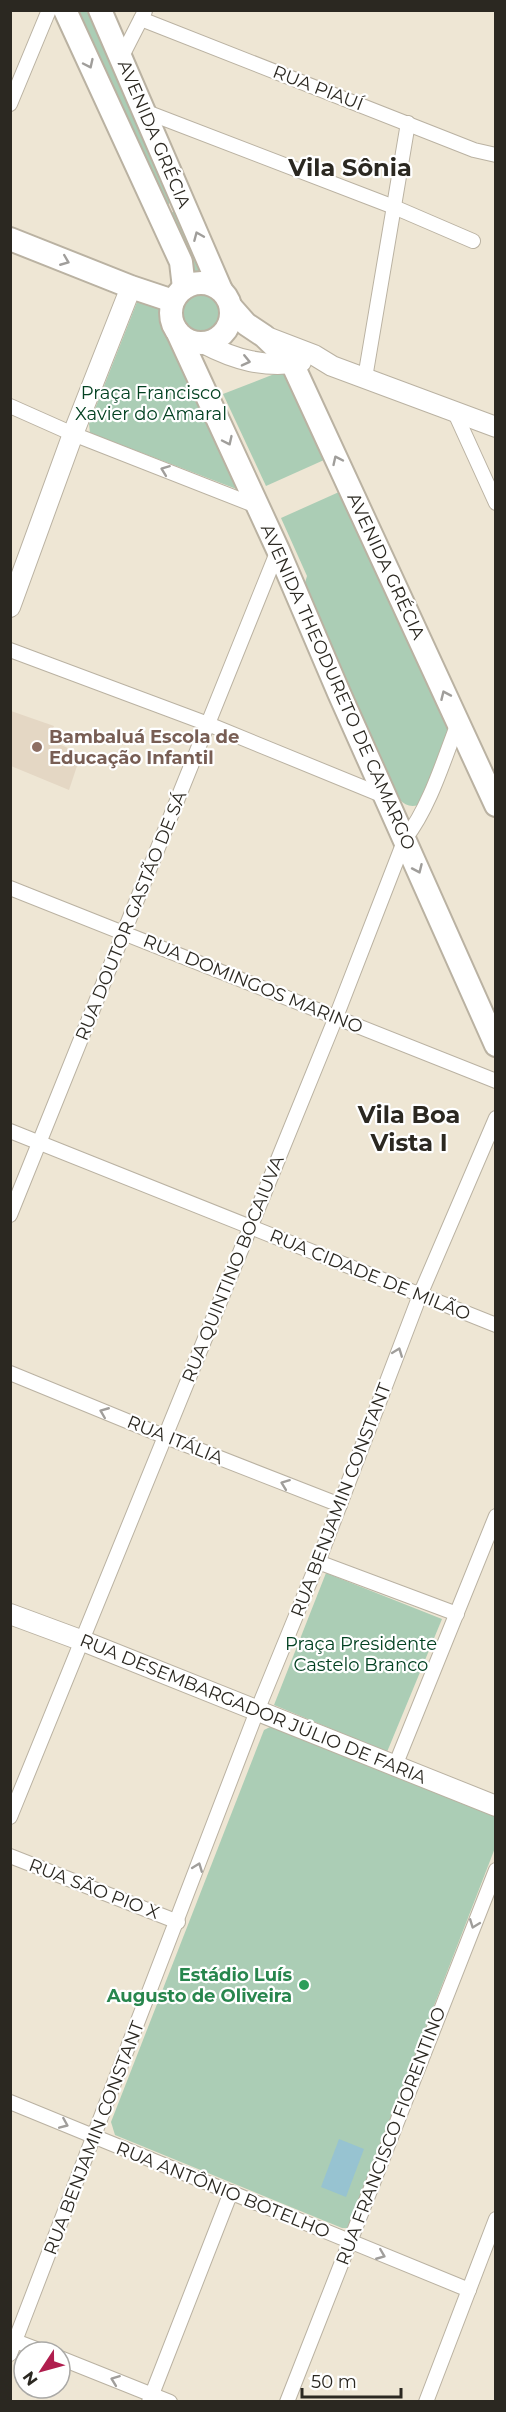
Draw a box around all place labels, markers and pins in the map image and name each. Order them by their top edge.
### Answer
place label: Bambaluá Escola de Educação Infantil [49,726,239,769]
marker: Bambaluá Escola de Educação Infantil [30,740,44,754]
place label: Estádio Luís Augusto de Oliveira [106,1964,292,2007]
marker: Estádio Luís Augusto de Oliveira [297,1978,311,1992]

